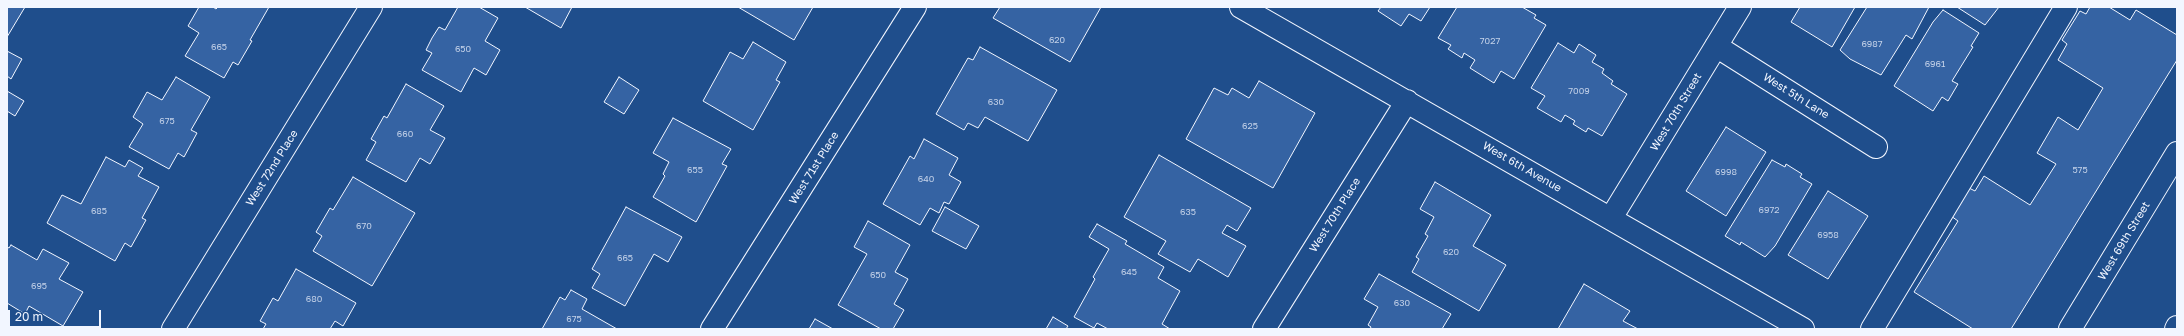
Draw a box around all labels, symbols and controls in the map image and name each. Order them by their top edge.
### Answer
house number: 620 [1049,35,1065,45]
house number: 7027 [1480,36,1500,46]
house number: 6987 [1861,39,1883,49]
house number: 665 [211,42,227,52]
house number: 650 [455,44,471,54]
house number: 6961 [1925,59,1945,69]
street label: West 5th Lane [1760,70,1832,122]
street label: West 70th Street [1648,71,1704,153]
house number: 7009 [1568,86,1590,96]
house number: 630 [988,97,1004,107]
house number: 675 [159,116,175,126]
house number: 625 [1242,121,1258,131]
street label: West 72nd Place [243,127,301,209]
house number: 660 [397,129,413,139]
street label: West 71st Place [786,129,842,207]
street label: West 6th Avenue [1480,139,1564,195]
house number: 655 [687,165,703,175]
house number: 575 [2072,165,2088,175]
house number: 6998 [1715,167,1737,177]
house number: 640 [918,174,934,184]
street label: West 70th Place [1307,175,1363,255]
street label: West 69th Street [2095,199,2153,283]
house number: 6972 [1759,205,1779,215]
house number: 685 [91,206,107,216]
house number: 635 [1180,207,1196,217]
house number: 670 [356,221,372,231]
house number: 6958 [1817,230,1839,240]
house number: 620 [1443,247,1459,257]
house number: 665 [617,253,633,263]
house number: 645 [1121,267,1137,277]
house number: 650 [870,270,886,280]
house number: 695 [31,281,47,291]
house number: 680 [306,294,322,304]
house number: 630 [1394,298,1410,308]
scale bar [10,302,103,328]
text: 20 m [15,309,43,324]
house number: 675 [566,314,582,324]

